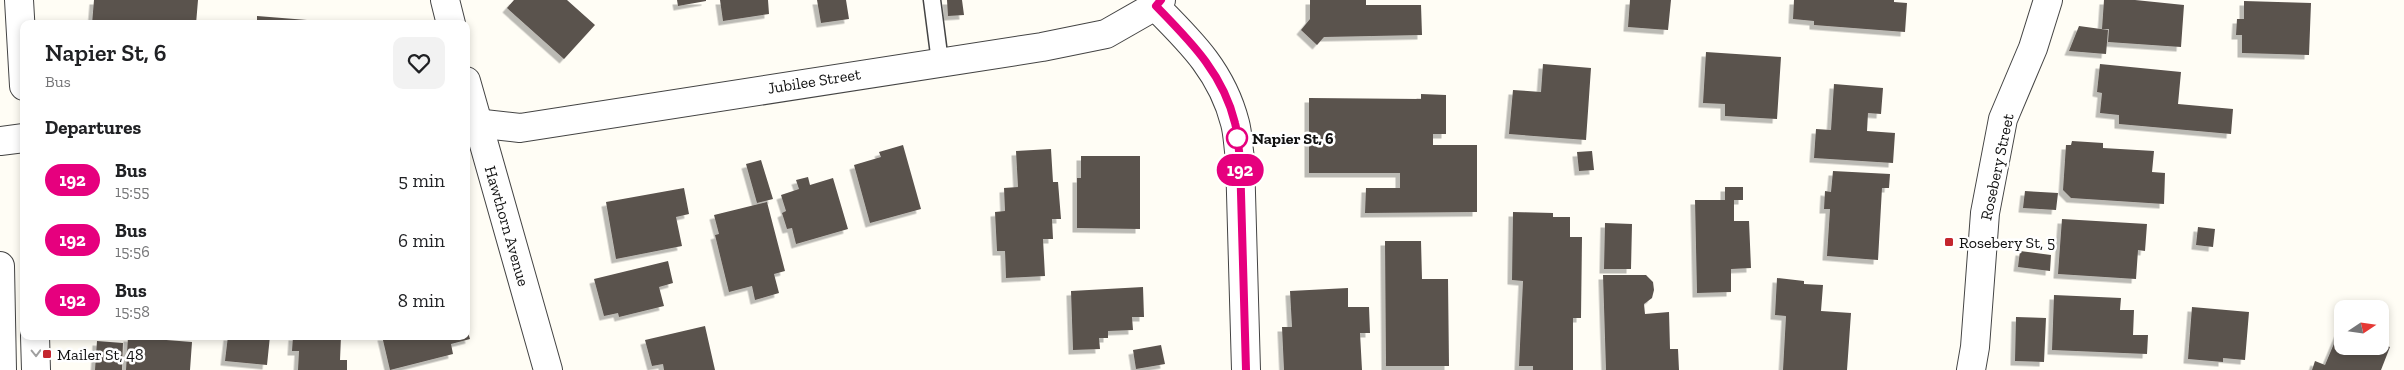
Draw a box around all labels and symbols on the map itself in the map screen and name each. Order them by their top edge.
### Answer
street label: Jubilee Street [766,64,862,98]
street label: Rosebery Street [1976,112,2018,222]
marker: Napier St, 6 [1226,127,1248,149]
place label: Napier St, 6 [1252,129,1334,148]
line badge: 192 [1211,154,1269,186]
street label: Hawthorn Avenue [481,164,533,288]
place label: Rosebery St, 5 [1959,233,2055,252]
marker: Rosebery St, 5 [1943,236,1955,248]
north arrow [2334,300,2389,355]
place label: Mailer St, 48 [57,345,144,364]
marker: Mailer St, 48 [41,348,53,360]
one-way arrow [30,349,41,357]

